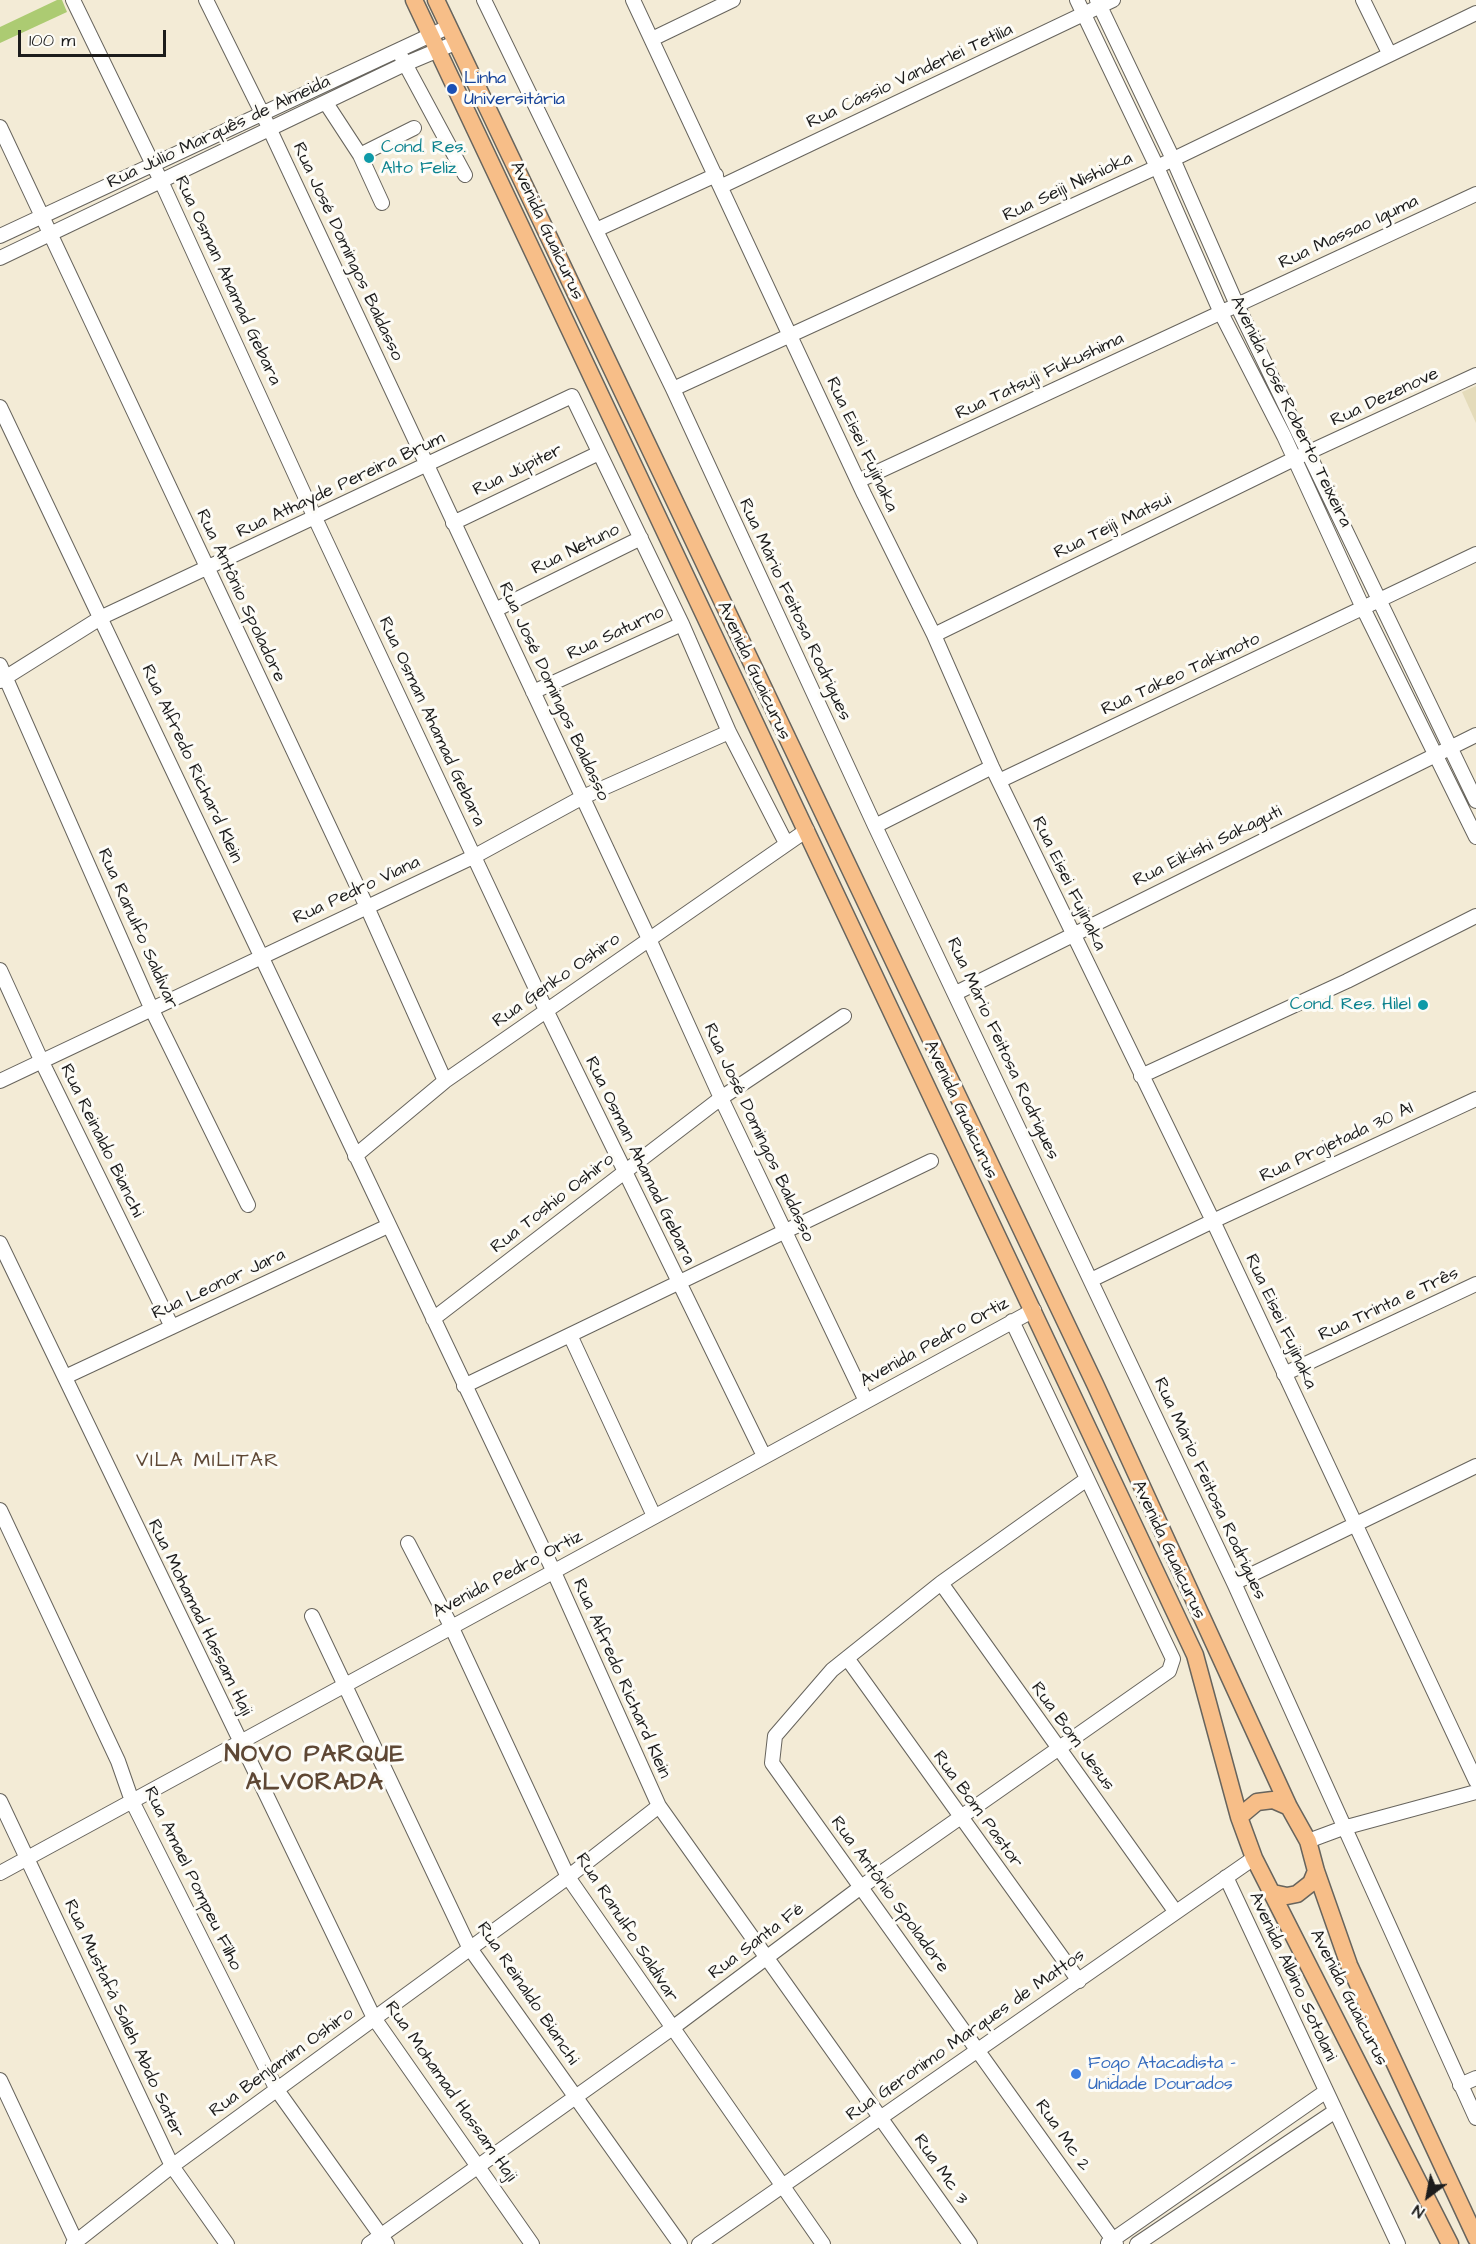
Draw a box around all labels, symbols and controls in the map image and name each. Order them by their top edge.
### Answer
scale bar [21,18,170,56]
street label: Rua Cássio Vanderlei Tetilia [804,20,1016,134]
text: 100 m [29,28,75,53]
place label: Linha Universitária [464,68,565,110]
street label: Rua Júlio Marquês de Almeida [104,72,334,194]
marker: Linha Universitária [445,82,459,96]
place label: Cond. Res. Alto Feliz [381,137,466,180]
street label: Rua José Domingos Baldasso [287,139,407,365]
street label: Rua Seiji Nishioka [1000,149,1136,227]
marker: Cond. Res. Alto Feliz [362,151,376,165]
street label: Avenida Guaicurus [505,158,587,304]
street label: Rua Osman Ahamad Gebara [169,173,285,389]
street label: Rua Massao Iguma [1276,191,1422,275]
street label: Avenida José Roberto Teixeira [1224,293,1356,531]
street label: Rua Tatsuji Fukushima [953,329,1127,425]
street label: Rua Dezenove [1328,364,1442,432]
street label: Rua Eisei Fujinaka [820,374,902,516]
street label: Rua Athayde Pereira Brum [234,428,448,544]
street label: Rua Júpiter [470,440,566,502]
street label: Rua Teiji Matsui [1051,489,1175,565]
street label: Rua Mário Feitosa Rodrigues [733,496,855,724]
street label: Rua Antônio Spoladore [190,506,290,686]
street label: Rua Netuno [529,519,623,581]
street label: Rua José Domingos Baldasso [493,579,613,805]
street label: Avenida Guaicurus [712,598,794,744]
street label: Rua Saturno [564,602,668,666]
street label: Rua Osman Ahamad Gebara [373,614,489,830]
street label: Rua Takeo Takimoto [1098,629,1264,721]
street label: Rua Alfredo Richard Klein [136,661,246,867]
street label: Rua Eikishi Sakaguti [1130,802,1286,892]
street label: Rua Eisei Fujinaka [1026,814,1110,954]
street label: Rua Ranulfo Saldivar [92,845,182,1013]
street label: Rua Pedro Viana [290,852,424,930]
street label: Rua Genko Oshiro [489,929,625,1033]
street label: Rua Mário Feitosa Rodrigues [941,935,1063,1163]
place label: Cond. Res. Hilel [1290,994,1411,1016]
marker: Cond. Res. Hilel [1416,998,1430,1012]
street label: Rua José Domingos Baldasso [698,1020,818,1246]
street label: Avenida Guaicurus [919,1037,1001,1183]
street label: Rua Osman Ahamad Gebara [579,1054,699,1268]
street label: Rua Reinaldo Bianchi [54,1061,148,1221]
street label: Rua Projetada 30 AI [1257,1098,1417,1188]
street label: Rua Toshio Oshiro [487,1149,619,1259]
street label: Rua Leonor Jara [149,1245,289,1325]
street label: Rua Eisei Fujinaka [1239,1251,1321,1393]
street label: Rua Trinta e Três [1316,1263,1462,1347]
street label: Avenida Pedro Ortiz [857,1293,1013,1393]
street label: Rua Mário Feitosa Rodrigues [1148,1375,1270,1603]
district label: VILA MILITAR [136,1450,280,1474]
street label: Avenida Guaicurus [1127,1477,1209,1623]
street label: Rua Mohamad Hassam Haji [142,1516,256,1720]
street label: Avenida Pedro Ortiz [429,1526,587,1624]
street label: Rua Alfredo Richard Klein [567,1576,675,1782]
street label: Rua Bom Jesus [1025,1678,1119,1796]
district label: NOVO PARQUE ALVORADA [225,1742,405,1798]
street label: Rua Bom Pastor [927,1747,1027,1873]
street label: Rua Amael Pompeu Filho [138,1784,246,1974]
street label: Rua Antônio Spoladore [825,1813,953,1977]
street label: Rua Ranulfo Saldivar [570,1849,682,2007]
street label: Avenida Albino Sotolani [1243,1889,1341,2065]
street label: Rua Mustafá Saleh Abdo Sater [58,1897,188,2141]
street label: Rua Santa Fé [705,1899,809,1985]
street label: Rua Reinaldo Bianchi [471,1918,583,2070]
street label: Avenida Guaicurus [1304,1926,1392,2070]
street label: Rua Geronimo Marques de Mattos [843,1945,1089,2127]
street label: Rua Mohamad Hassam Haji [379,1998,521,2186]
street label: Rua Benjamim Oshiro [206,2003,358,2123]
place label: Fogo Atacadista - Unidade Dourados [1088,2053,1236,2096]
marker: Fogo Atacadista - Unidade Dourados [1069,2067,1083,2081]
street label: Rua Mc 2 [1030,2096,1094,2176]
street label: Rua Mc 3 [908,2131,972,2209]
north arrow [1398,2166,1458,2226]
text: N [1408,2199,1429,2223]

